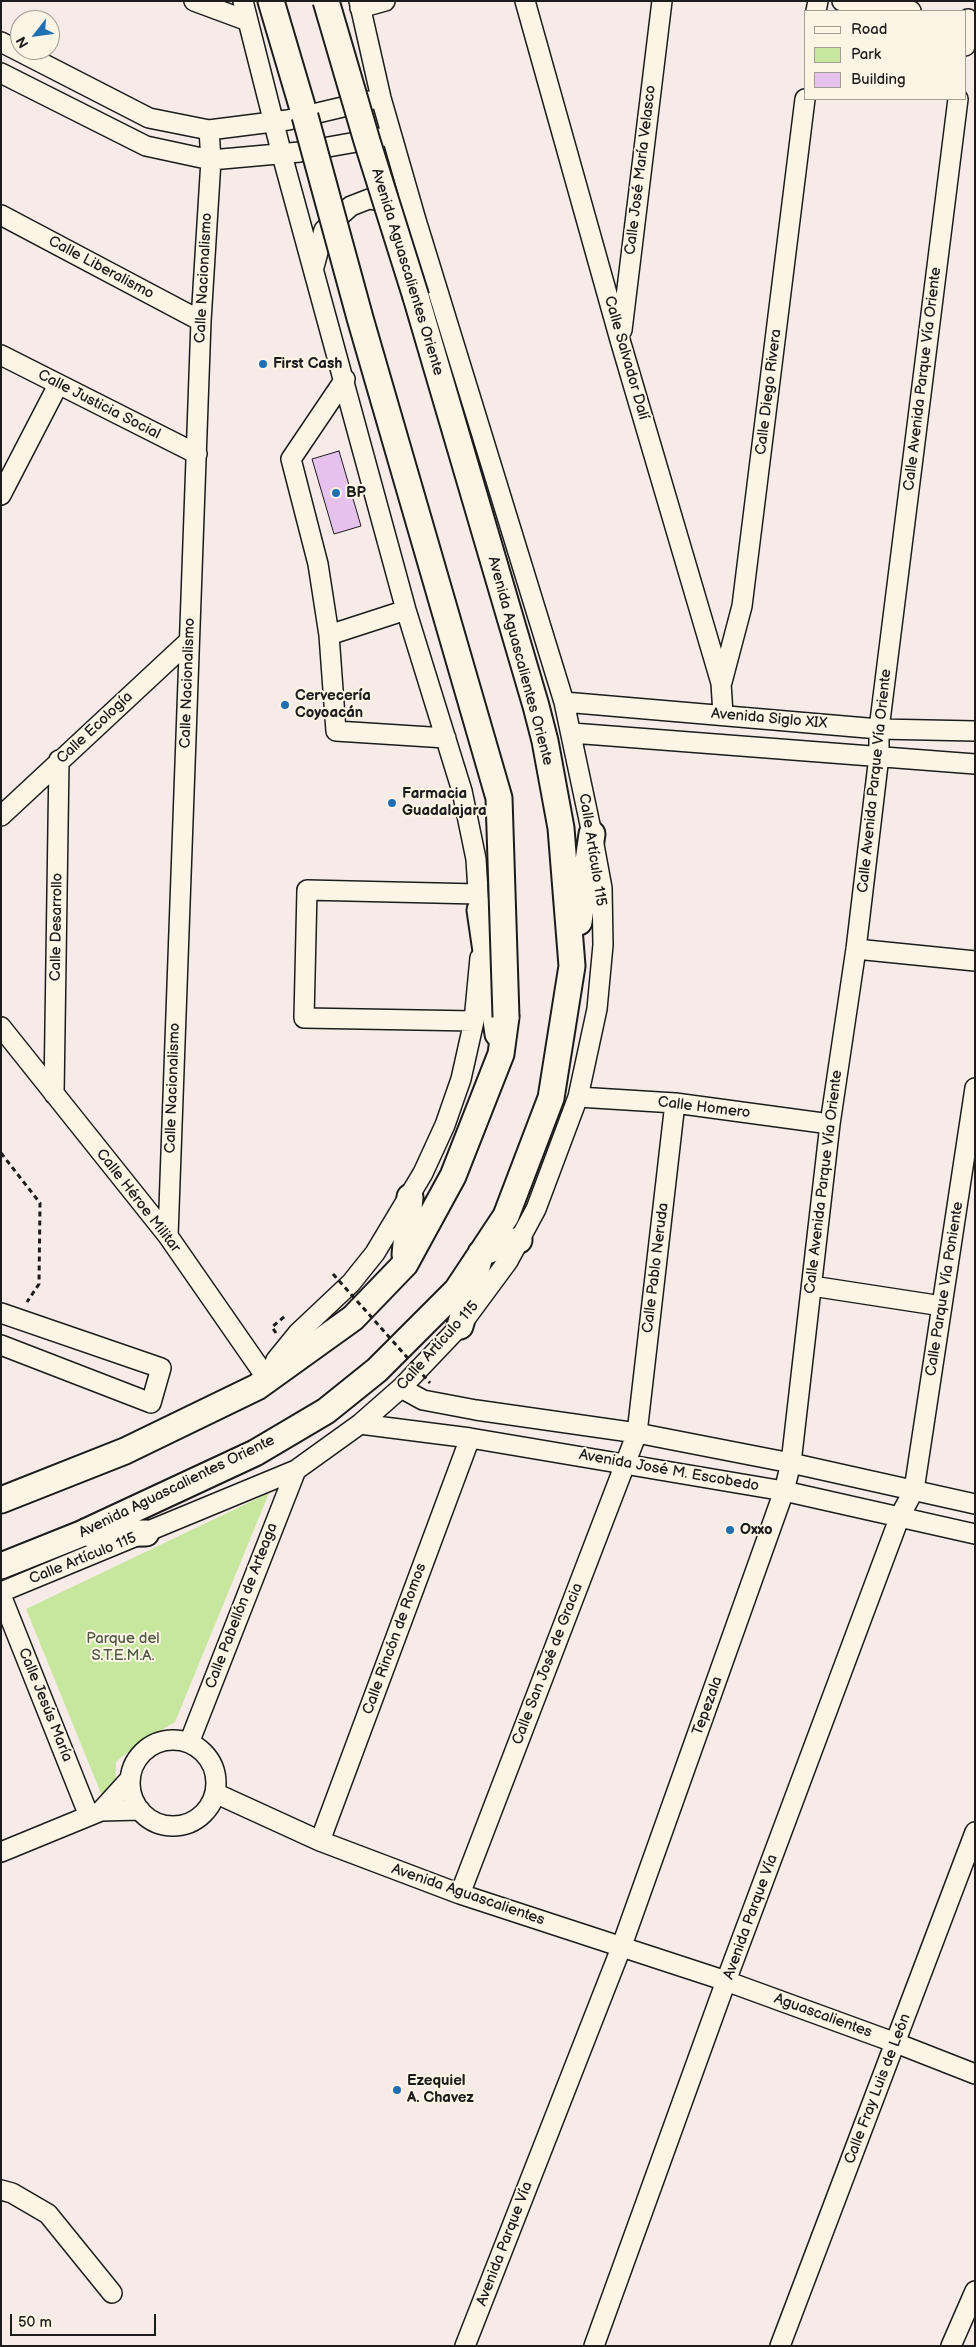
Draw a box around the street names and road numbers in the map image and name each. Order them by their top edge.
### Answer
street label: Calle José María Velasco [622,84,660,256]
street label: Avenida Aguascalientes Oriente [367,166,447,378]
street label: Calle Nacionalismo [192,212,216,344]
street label: Calle Liberalismo [45,233,157,303]
street label: Calle Avenida Parque Vía Oriente [900,266,946,492]
street label: Calle Salvador Dalí [600,294,652,422]
street label: Calle Diego Rivera [752,328,786,456]
street label: Calle Justicia Social [35,366,163,444]
street label: Avenida Aguascalientes Oriente [483,555,557,767]
street label: Calle Nacionalismo [177,617,199,749]
street label: Calle Avenida Parque Vía Oriente [854,668,896,894]
street label: Calle Ecología [53,688,137,768]
street label: Avenida Siglo XIX [710,705,828,733]
street label: Calle Artículo 115 [574,792,610,908]
street label: Calle Desarrollo [47,873,67,981]
street label: Calle Nacionalismo [162,1022,184,1154]
street label: Calle Avenida Parque Vía Oriente [801,1069,847,1295]
street label: Calle Homero [657,1093,751,1123]
street label: Calle Héroe Militar [92,1146,184,1256]
street label: Calle Parque Vía Poniente [922,1201,968,1377]
street label: Calle Pablo Neruda [639,1202,673,1334]
street label: Calle Artículo 115 [393,1298,483,1394]
street label: Avenida Aguascalientes Oriente [76,1432,278,1542]
street label: Avenida José M. Escobedo [578,1446,760,1496]
street label: Calle Pabellón de Arteaga [202,1521,282,1691]
street label: Calle Artículo 115 [27,1529,139,1589]
street label: Calle Rincón de Romos [359,1561,431,1717]
street label: Calle San José de Gracia [509,1581,587,1747]
street label: Calle Jesús María [14,1645,76,1765]
street label: Tepezala [689,1674,727,1738]
street label: Avenida Parque Vía [720,1852,782,1982]
street label: Avenida Aguascalientes [389,1860,547,1930]
street label: Aguascalientes [772,1990,874,2042]
street label: Calle Fray Luis de León [841,2011,915,2167]
street label: Avenida Parque Vía [473,2179,537,2309]

